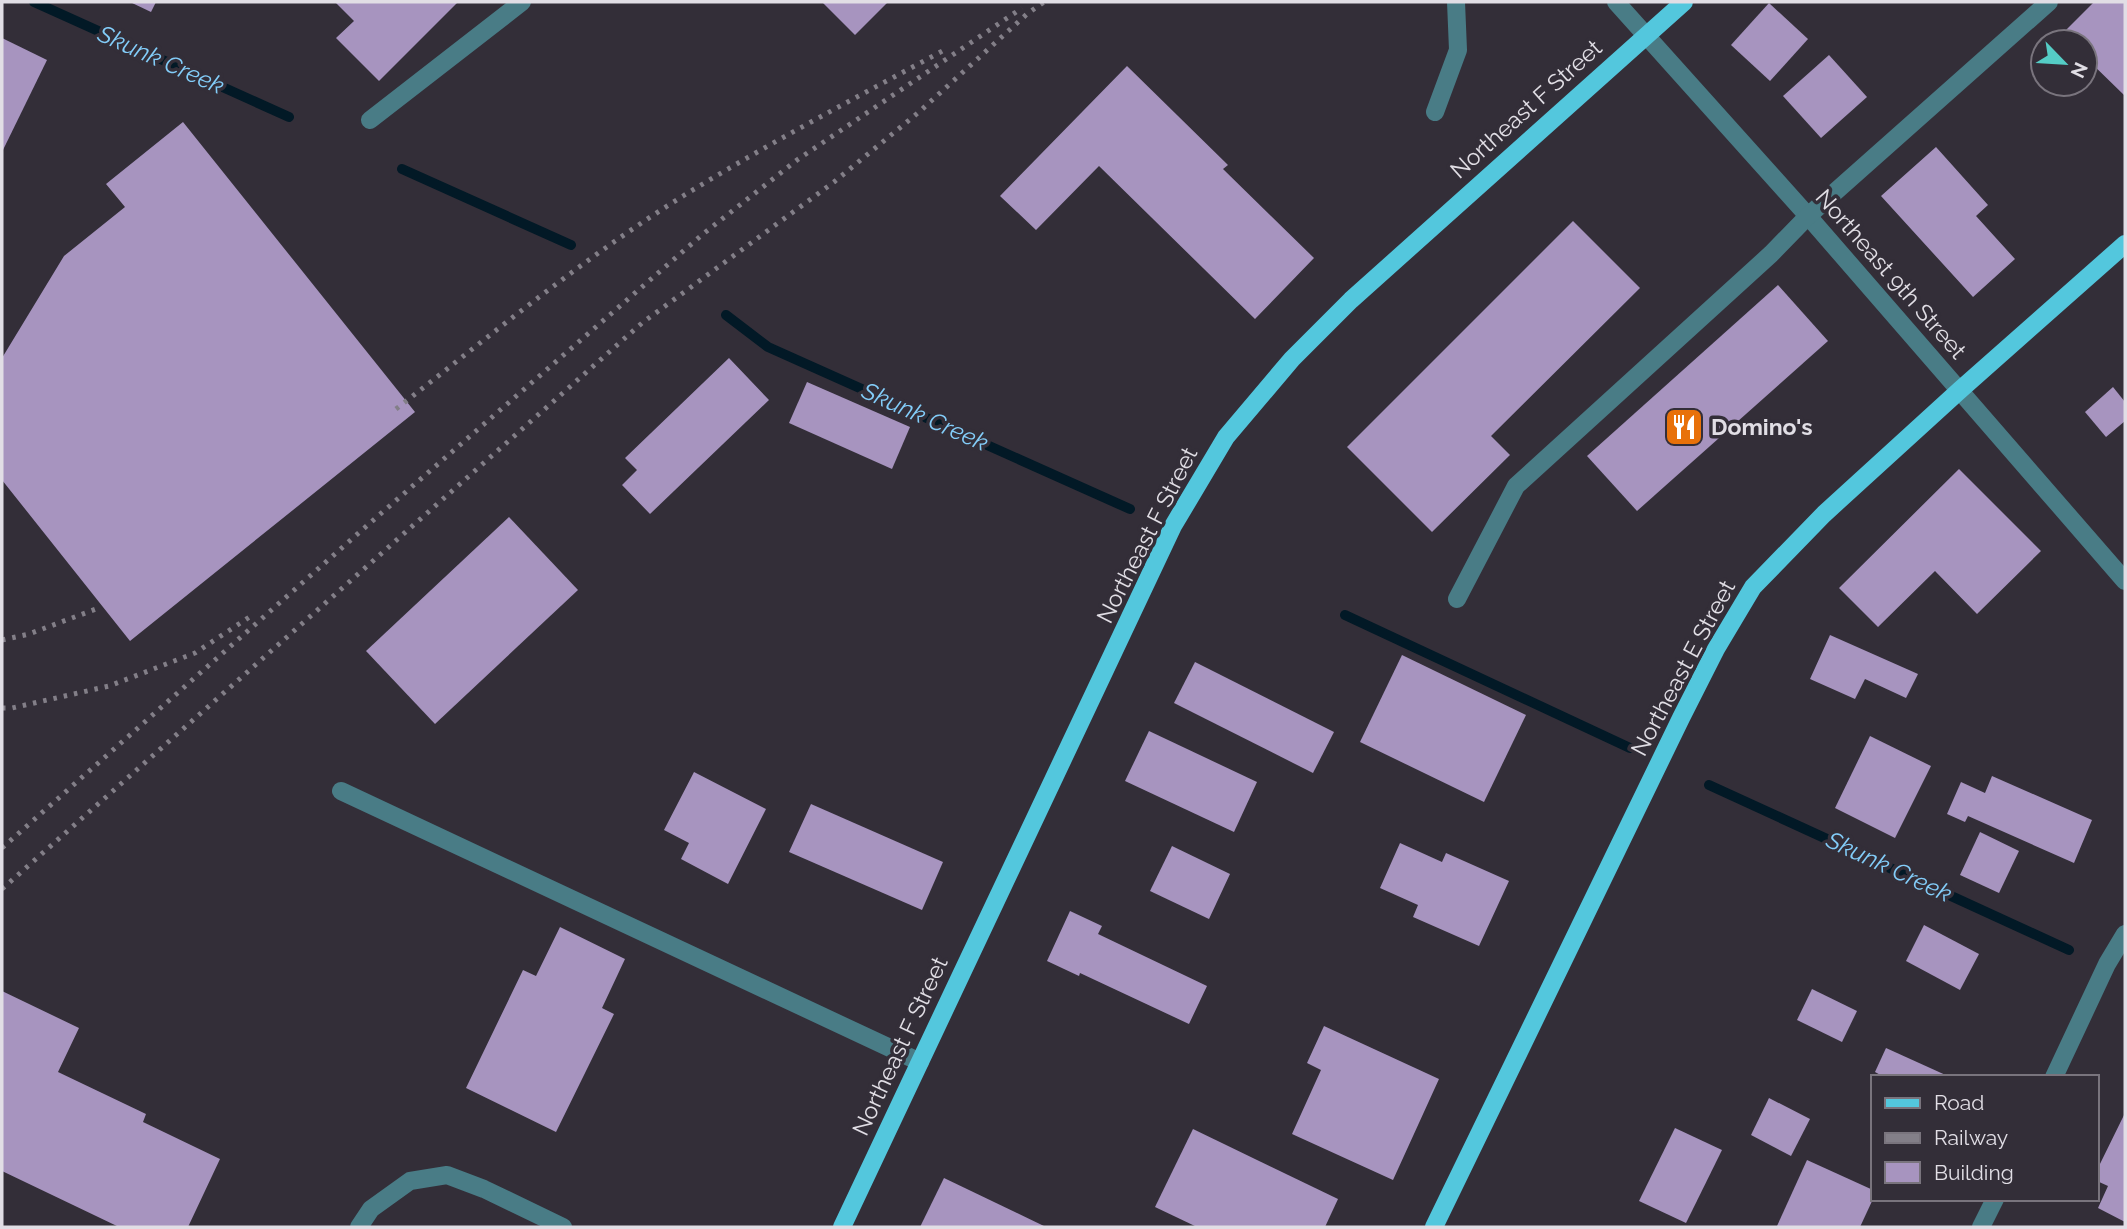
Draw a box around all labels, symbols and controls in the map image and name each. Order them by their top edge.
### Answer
water label: Skunk Creek [93,18,229,100]
north arrow [2029,28,2099,98]
street label: Northeast F Street [1445,34,1607,183]
text: N [2066,59,2092,81]
street label: Northeast 9th Street [1811,184,1972,364]
water label: Skunk Creek [857,375,993,457]
restaurant icon: Domino's [1663,406,1705,448]
place label: Domino's [1711,413,1813,440]
street label: Northeast F Street [1091,442,1203,627]
street label: Northeast E Street [1625,575,1740,760]
water label: Skunk Creek [1821,824,1957,908]
street label: Northeast F Street [846,952,953,1139]
legend [1871,1075,2099,1201]
text: Road [1934,1090,1984,1115]
text: Railway [1934,1125,2008,1150]
text: Building [1934,1160,2014,1185]

